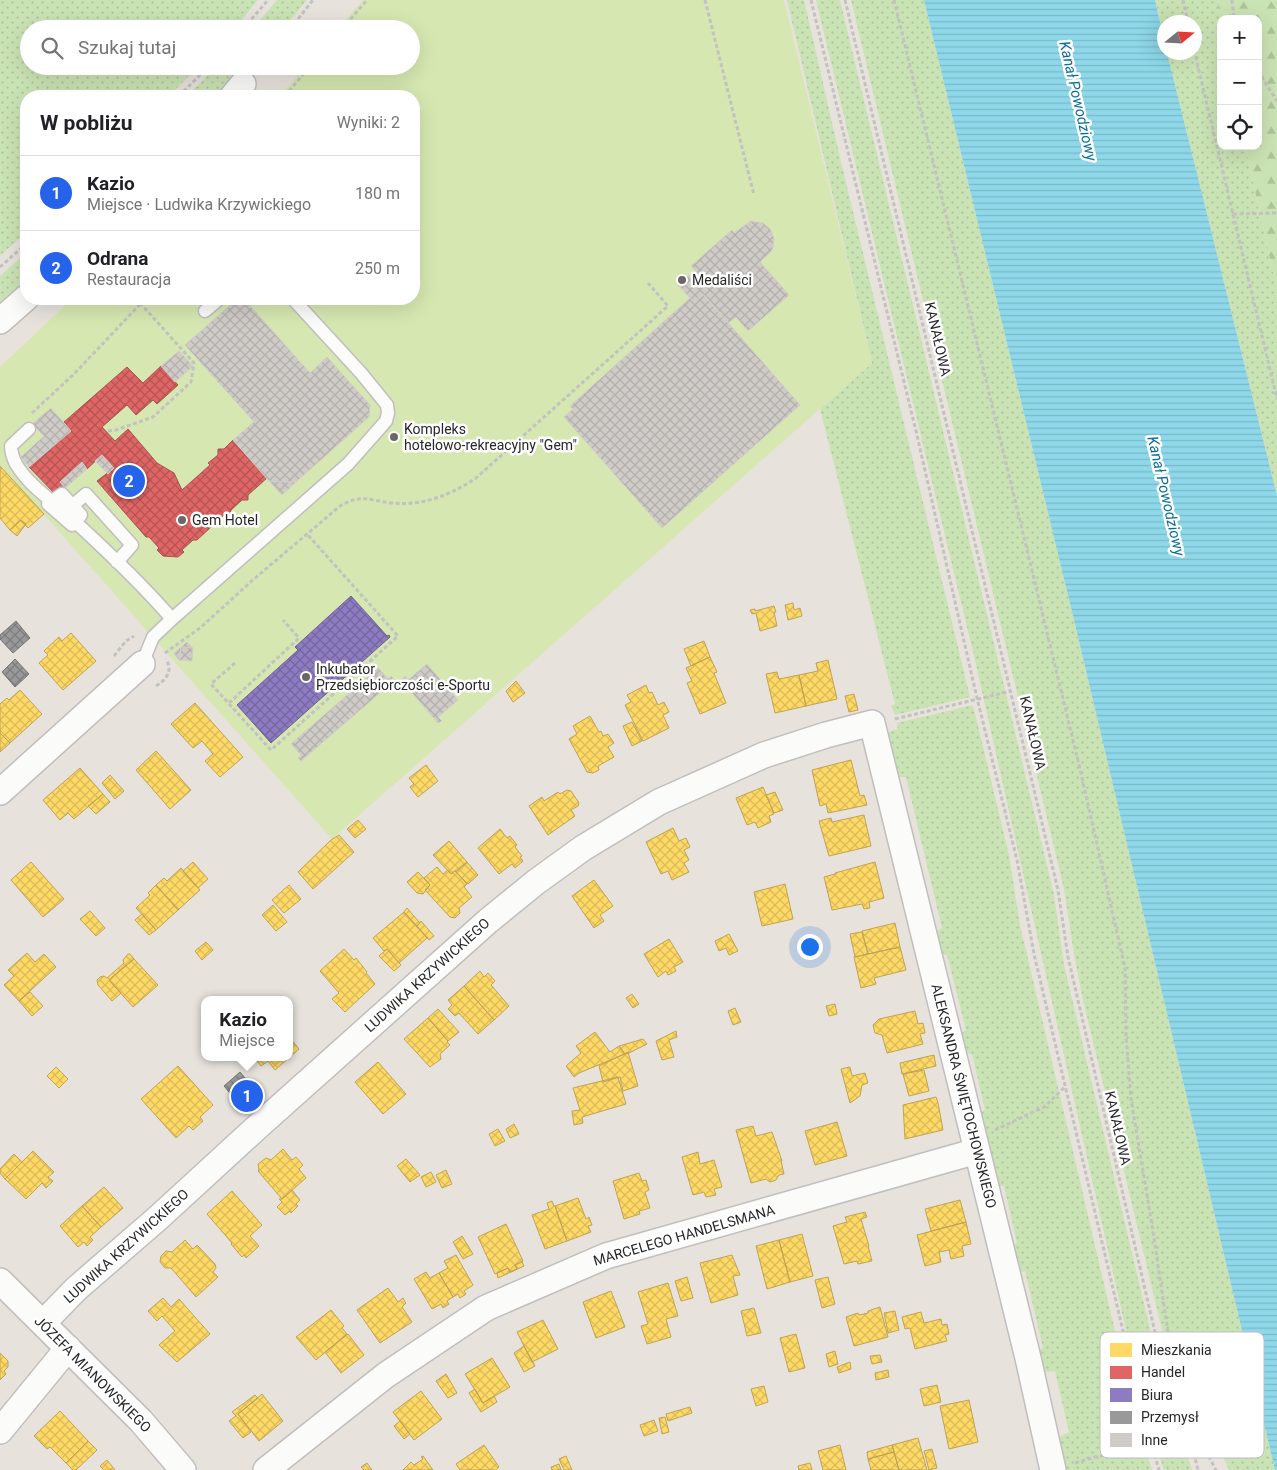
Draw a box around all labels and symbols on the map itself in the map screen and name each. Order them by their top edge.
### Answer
north arrow [1157,15,1202,60]
water label: Kanał Powodziowy [1055,39,1101,164]
place label: Medaliści [692,272,752,288]
marker: Medaliści [676,274,688,286]
street label: KANAŁOWA [922,300,954,378]
place label: Kompleks hotelowo-rekreacyjny "Gem" [404,421,577,453]
marker: Kompleks hotelowo-rekreacyjny "Gem" [388,431,400,443]
water label: Kanał Powodziowy [1143,434,1189,559]
pin: 2 [113,462,145,500]
place label: Gem Hotel [192,512,258,528]
marker: Gem Hotel [176,514,188,526]
place label: Inkubator Przedsiębiorczości e-Sportu [316,661,490,693]
marker: Inkubator Przedsiębiorczości e-Sportu [300,671,312,683]
street label: KANAŁOWA [1017,694,1049,772]
street label: LUDWIKA KRZYWICKIEGO [361,915,493,1035]
your location [797,934,823,960]
street label: ALEKSANDRA ŚWIĘTOCHOWSKIEGO [928,982,1001,1210]
pin: 1 [231,1077,263,1115]
street label: KANAŁOWA [1102,1089,1134,1167]
street label: LUDWIKA KRZYWICKIEGO [60,1186,192,1306]
street label: MARCELEGO HANDELSMANA [591,1201,777,1269]
street label: JÓZEFA MIANOWSKIEGO [31,1312,155,1436]
legend [1100,1332,1264,1458]
text: Mieszkania [1141,1342,1212,1358]
text: Handel [1141,1364,1185,1380]
text: Biura [1141,1387,1173,1403]
text: Przemysł [1141,1409,1199,1425]
text: Inne [1141,1432,1168,1448]

